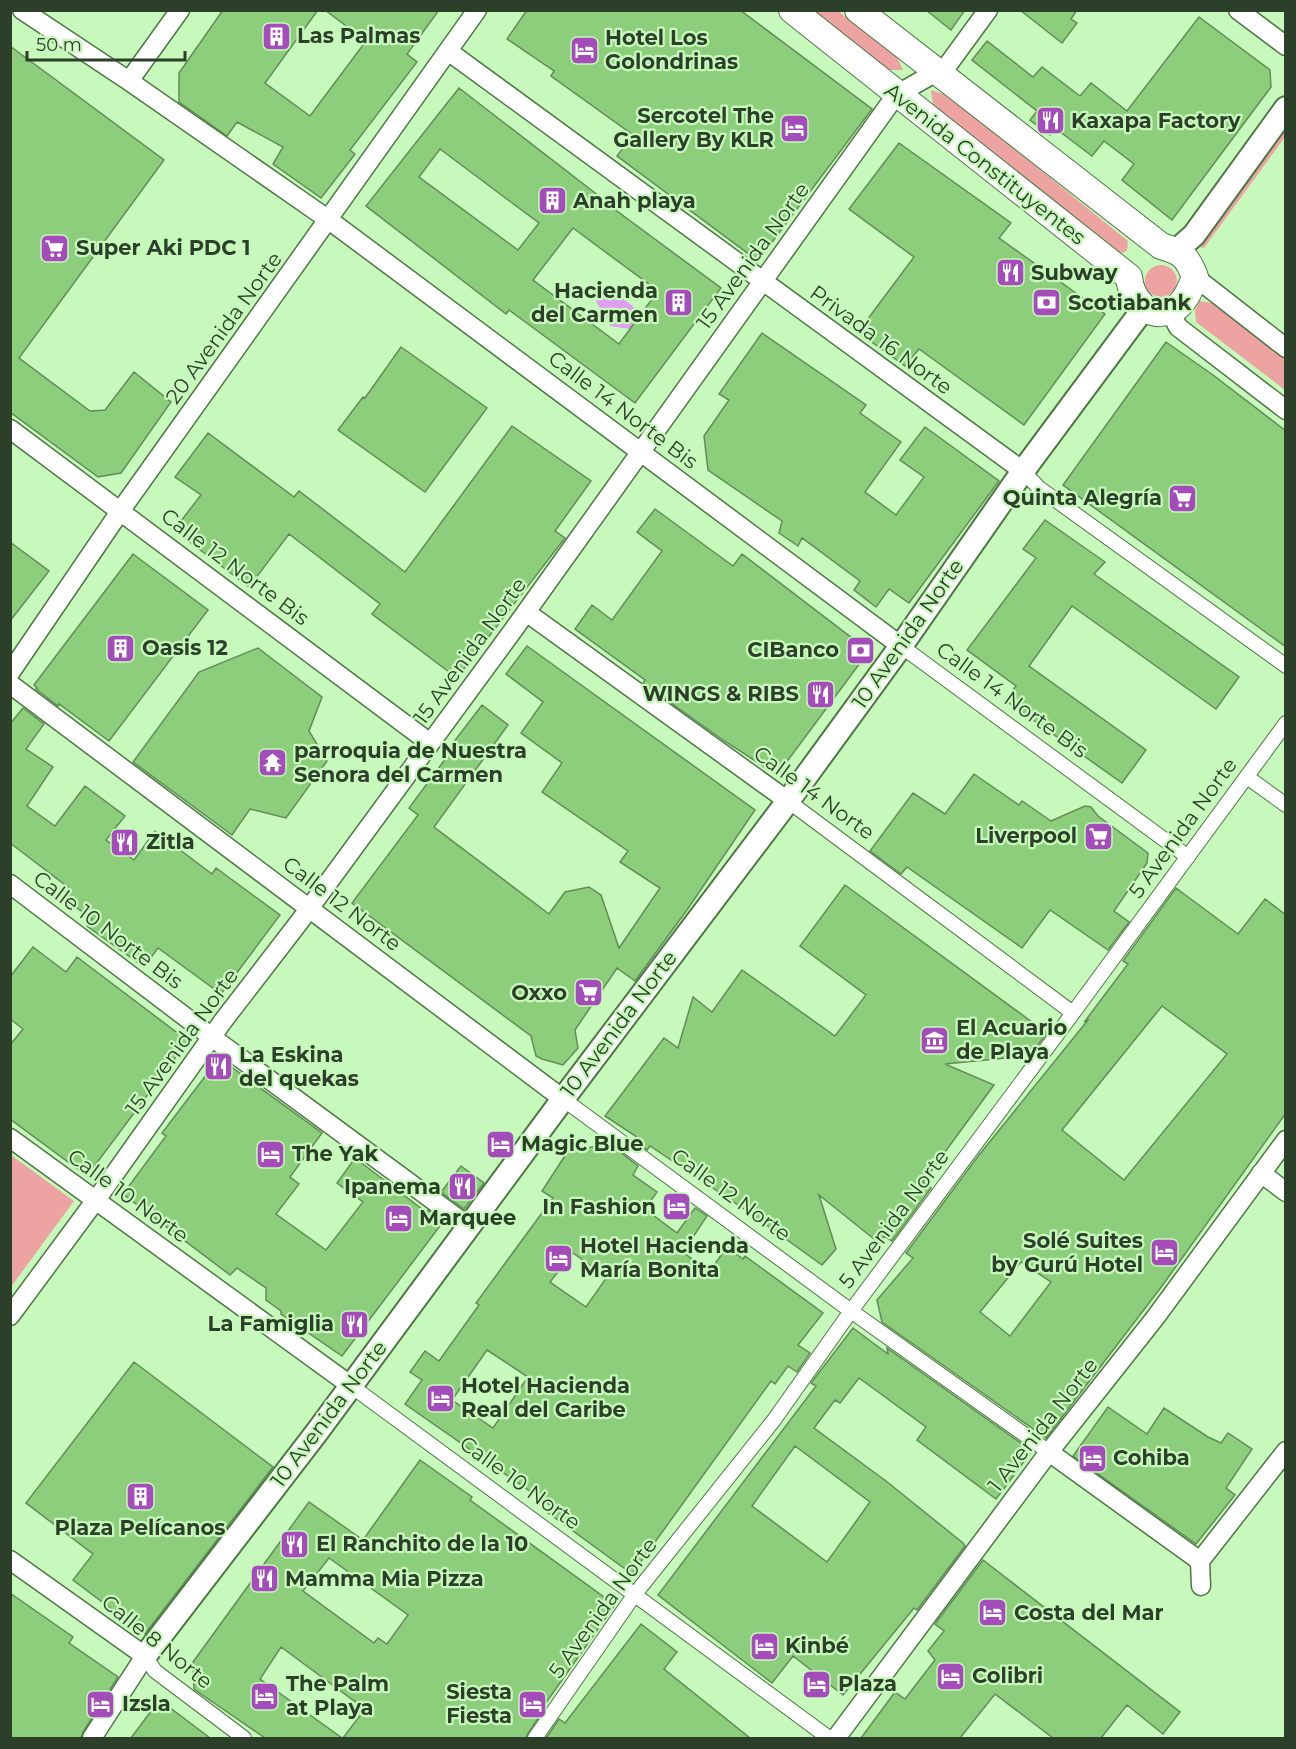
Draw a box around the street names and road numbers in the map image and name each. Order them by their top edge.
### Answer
street label: Avenida Constituyentes [880,77,1091,250]
street label: 15 Avenida Norte [691,178,814,334]
street label: 20 Avenida Norte [160,247,287,408]
street label: Privada 16 Norte [805,280,957,400]
street label: Calle 14 Norte Bis [544,345,703,474]
street label: Calle 12 Norte Bis [156,503,314,630]
street label: 10 Avenida Norte [847,554,969,713]
street label: 15 Avenida Norte [408,573,531,729]
street label: Calle 14 Norte Bis [932,636,1093,763]
street label: Calle 14 Norte [749,740,880,845]
street label: 5 Avenida Norte [1123,753,1242,903]
street label: Calle 12 Norte [278,851,406,956]
street label: Calle 10 Norte Bis [29,865,188,994]
street label: 10 Avenida Norte [555,945,682,1102]
street label: 15 Avenida Norte [120,964,243,1120]
street label: Calle 10 Norte [63,1143,194,1248]
street label: Calle 12 Norte [667,1143,796,1246]
street label: 5 Avenida Norte [833,1144,954,1293]
street label: 10 Avenida Norte [265,1335,392,1492]
street label: 1 Avenida Norte [983,1353,1103,1497]
street label: Calle 10 Norte [455,1430,586,1535]
street label: 5 Avenida Norte [543,1533,662,1683]
street label: Calle 8 Norte [97,1589,218,1694]

